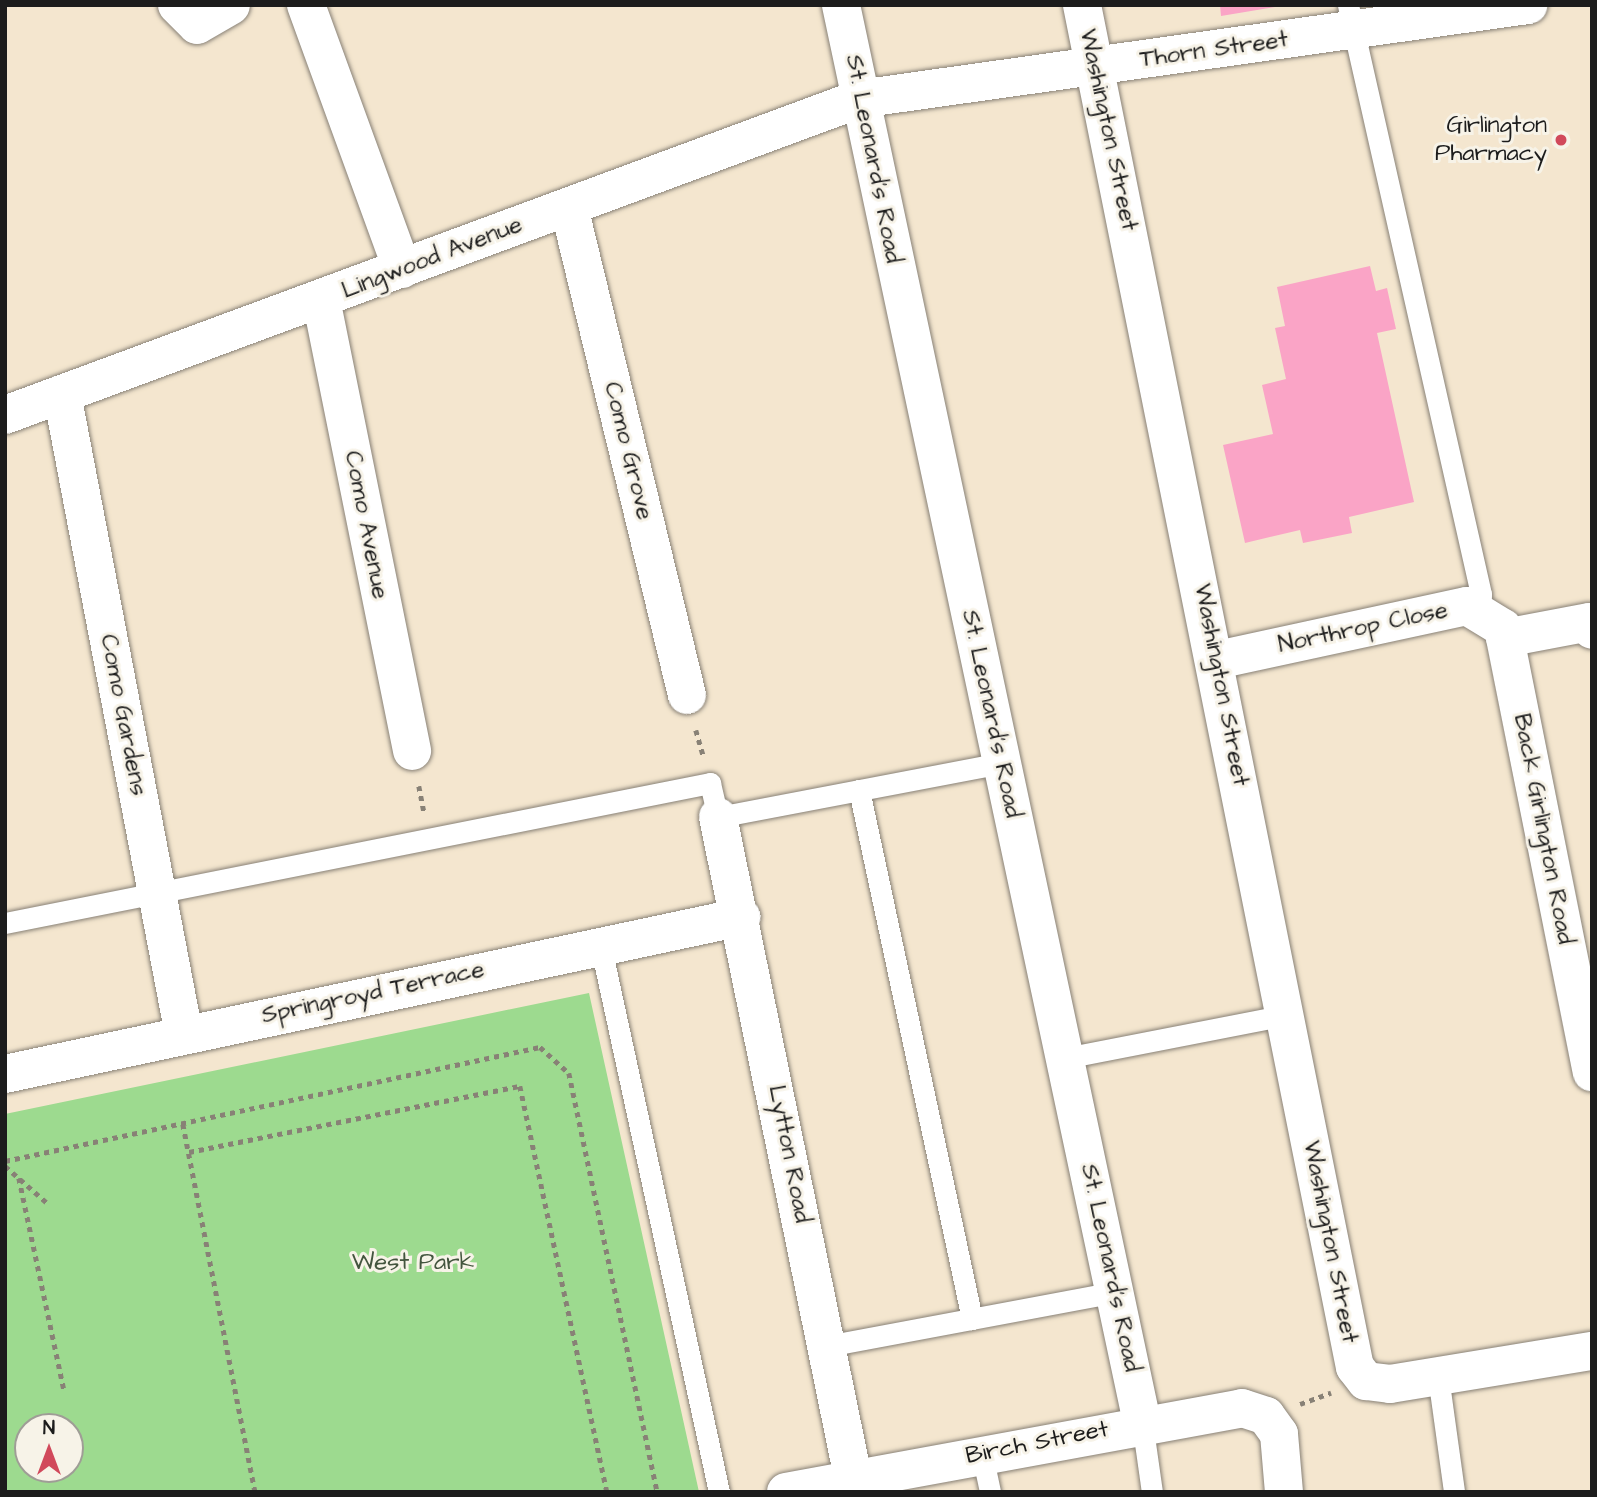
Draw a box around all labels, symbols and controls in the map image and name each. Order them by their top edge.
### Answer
street label: Thorn Street [1138,25,1290,75]
street label: Washington Street [1073,26,1143,234]
street label: St. Leonard's Road [839,52,907,266]
place label: Girlington Pharmacy [1435,112,1547,168]
marker: Girlington Pharmacy [1553,132,1569,148]
street label: Lingwood Avenue [338,210,526,306]
street label: Como Grove [597,379,659,523]
street label: Como Avenue [338,449,394,601]
street label: Washington Street [1187,581,1255,789]
street label: Northrop Close [1276,596,1450,660]
street label: St. Leonard's Road [955,607,1027,821]
street label: Como Gardens [93,632,153,798]
street label: Back Girlington Road [1507,711,1579,947]
street label: Springroyd Terrace [259,955,487,1031]
street label: Lytton Road [762,1083,816,1225]
street label: Washington Street [1296,1138,1364,1346]
street label: St. Leonard's Road [1074,1161,1146,1375]
park label: West Park [352,1249,474,1277]
north arrow [14,1413,84,1483]
text: N [43,1415,55,1442]
street label: Birch Street [963,1415,1111,1471]

